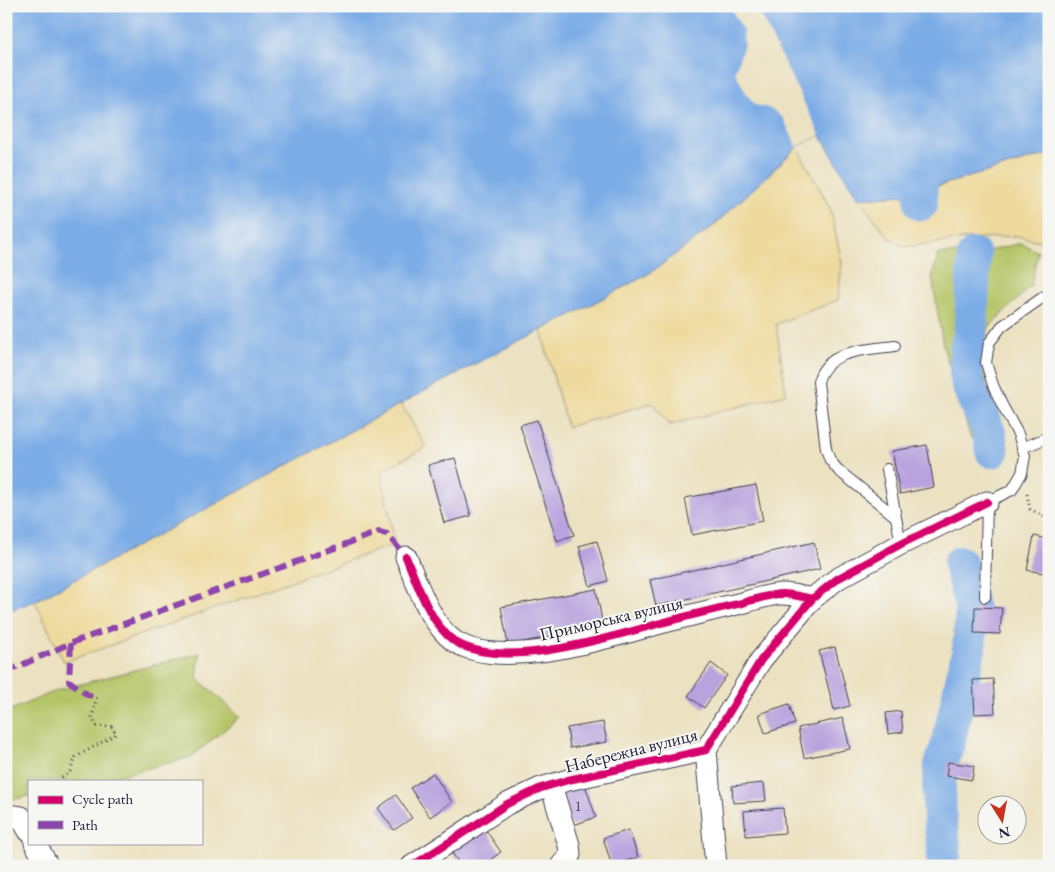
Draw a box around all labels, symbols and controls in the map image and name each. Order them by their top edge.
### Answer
street label: Приморська вулиця [537,590,685,646]
street label: Набережна вулиця [562,722,700,778]
legend [28,780,202,844]
text: Cycle path [72,789,134,808]
north arrow [978,794,1028,844]
house number: 1 [574,796,582,815]
text: Path [72,815,98,834]
text: N [997,823,1012,843]

